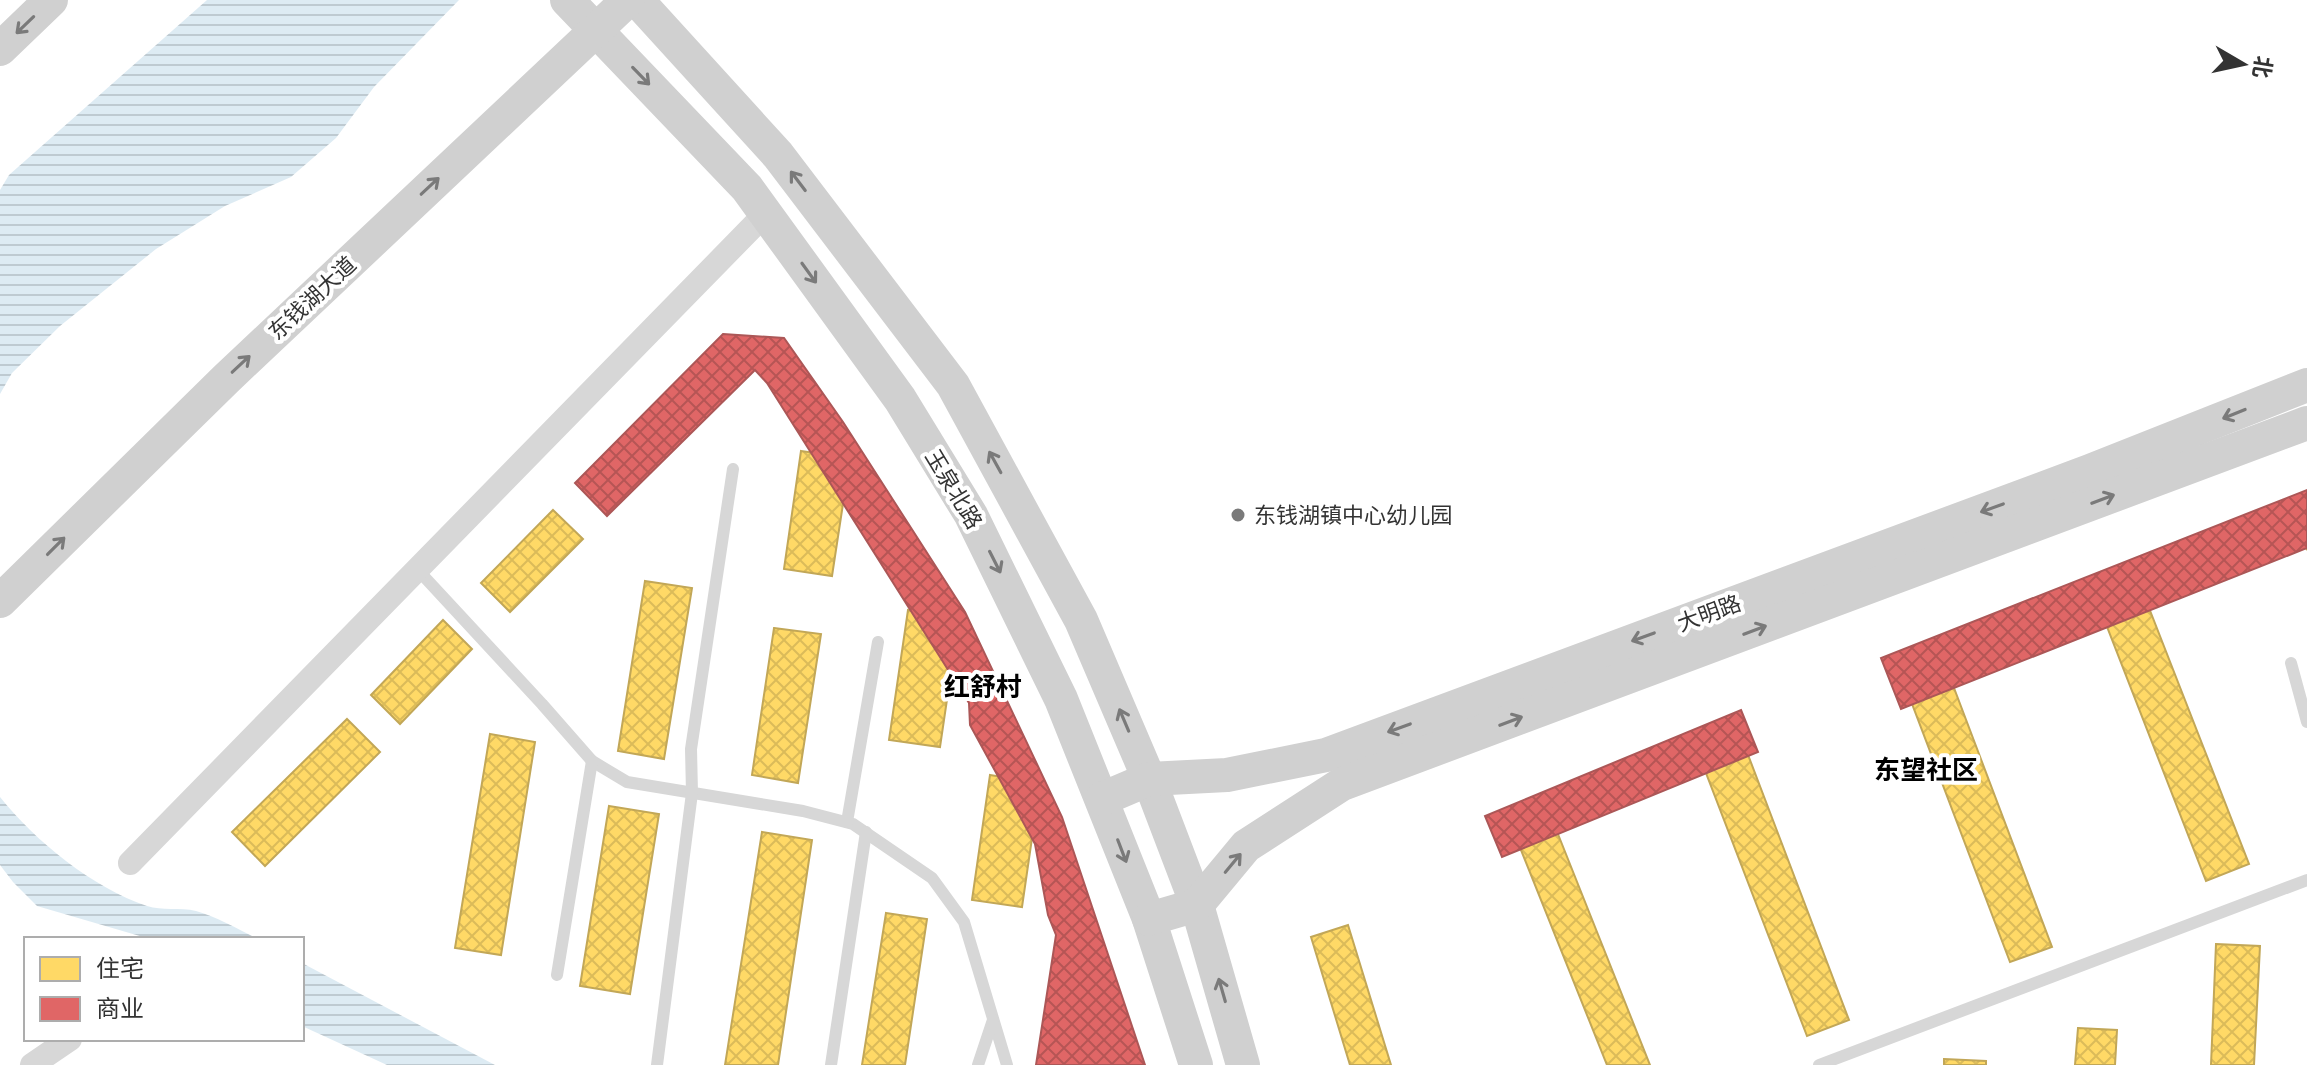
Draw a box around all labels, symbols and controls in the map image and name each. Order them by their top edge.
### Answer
one-way arrow [15,15,35,34]
north arrow [2203,24,2283,104]
text: 北 [2247,54,2278,80]
one-way arrow [631,66,650,85]
one-way arrow [789,171,806,192]
one-way arrow [420,176,440,195]
street label: 东钱湖大道 [262,250,362,346]
one-way arrow [801,262,817,284]
one-way arrow [231,355,251,374]
one-way arrow [2222,408,2247,422]
street label: 玉泉北路 [919,444,989,534]
one-way arrow [987,451,1002,475]
one-way arrow [2090,491,2115,505]
place label: 东钱湖镇中心幼儿园 [1254,501,1452,529]
one-way arrow [1980,502,2005,516]
marker: 东钱湖镇中心幼儿园 [1229,506,1247,524]
one-way arrow [46,537,66,556]
one-way arrow [988,550,1003,574]
street label: 大明路 [1673,589,1745,637]
one-way arrow [1742,622,1767,636]
one-way arrow [1631,631,1656,645]
district label: 红舒村 [944,670,1022,703]
one-way arrow [1115,708,1130,732]
one-way arrow [1498,713,1523,727]
one-way arrow [1388,722,1412,736]
district label: 东望社区 [1874,753,1978,786]
one-way arrow [1116,838,1130,863]
one-way arrow [1224,853,1242,873]
legend [24,937,304,1041]
text: 住宅 [96,953,144,984]
one-way arrow [1214,978,1229,1004]
text: 商业 [96,993,144,1024]

